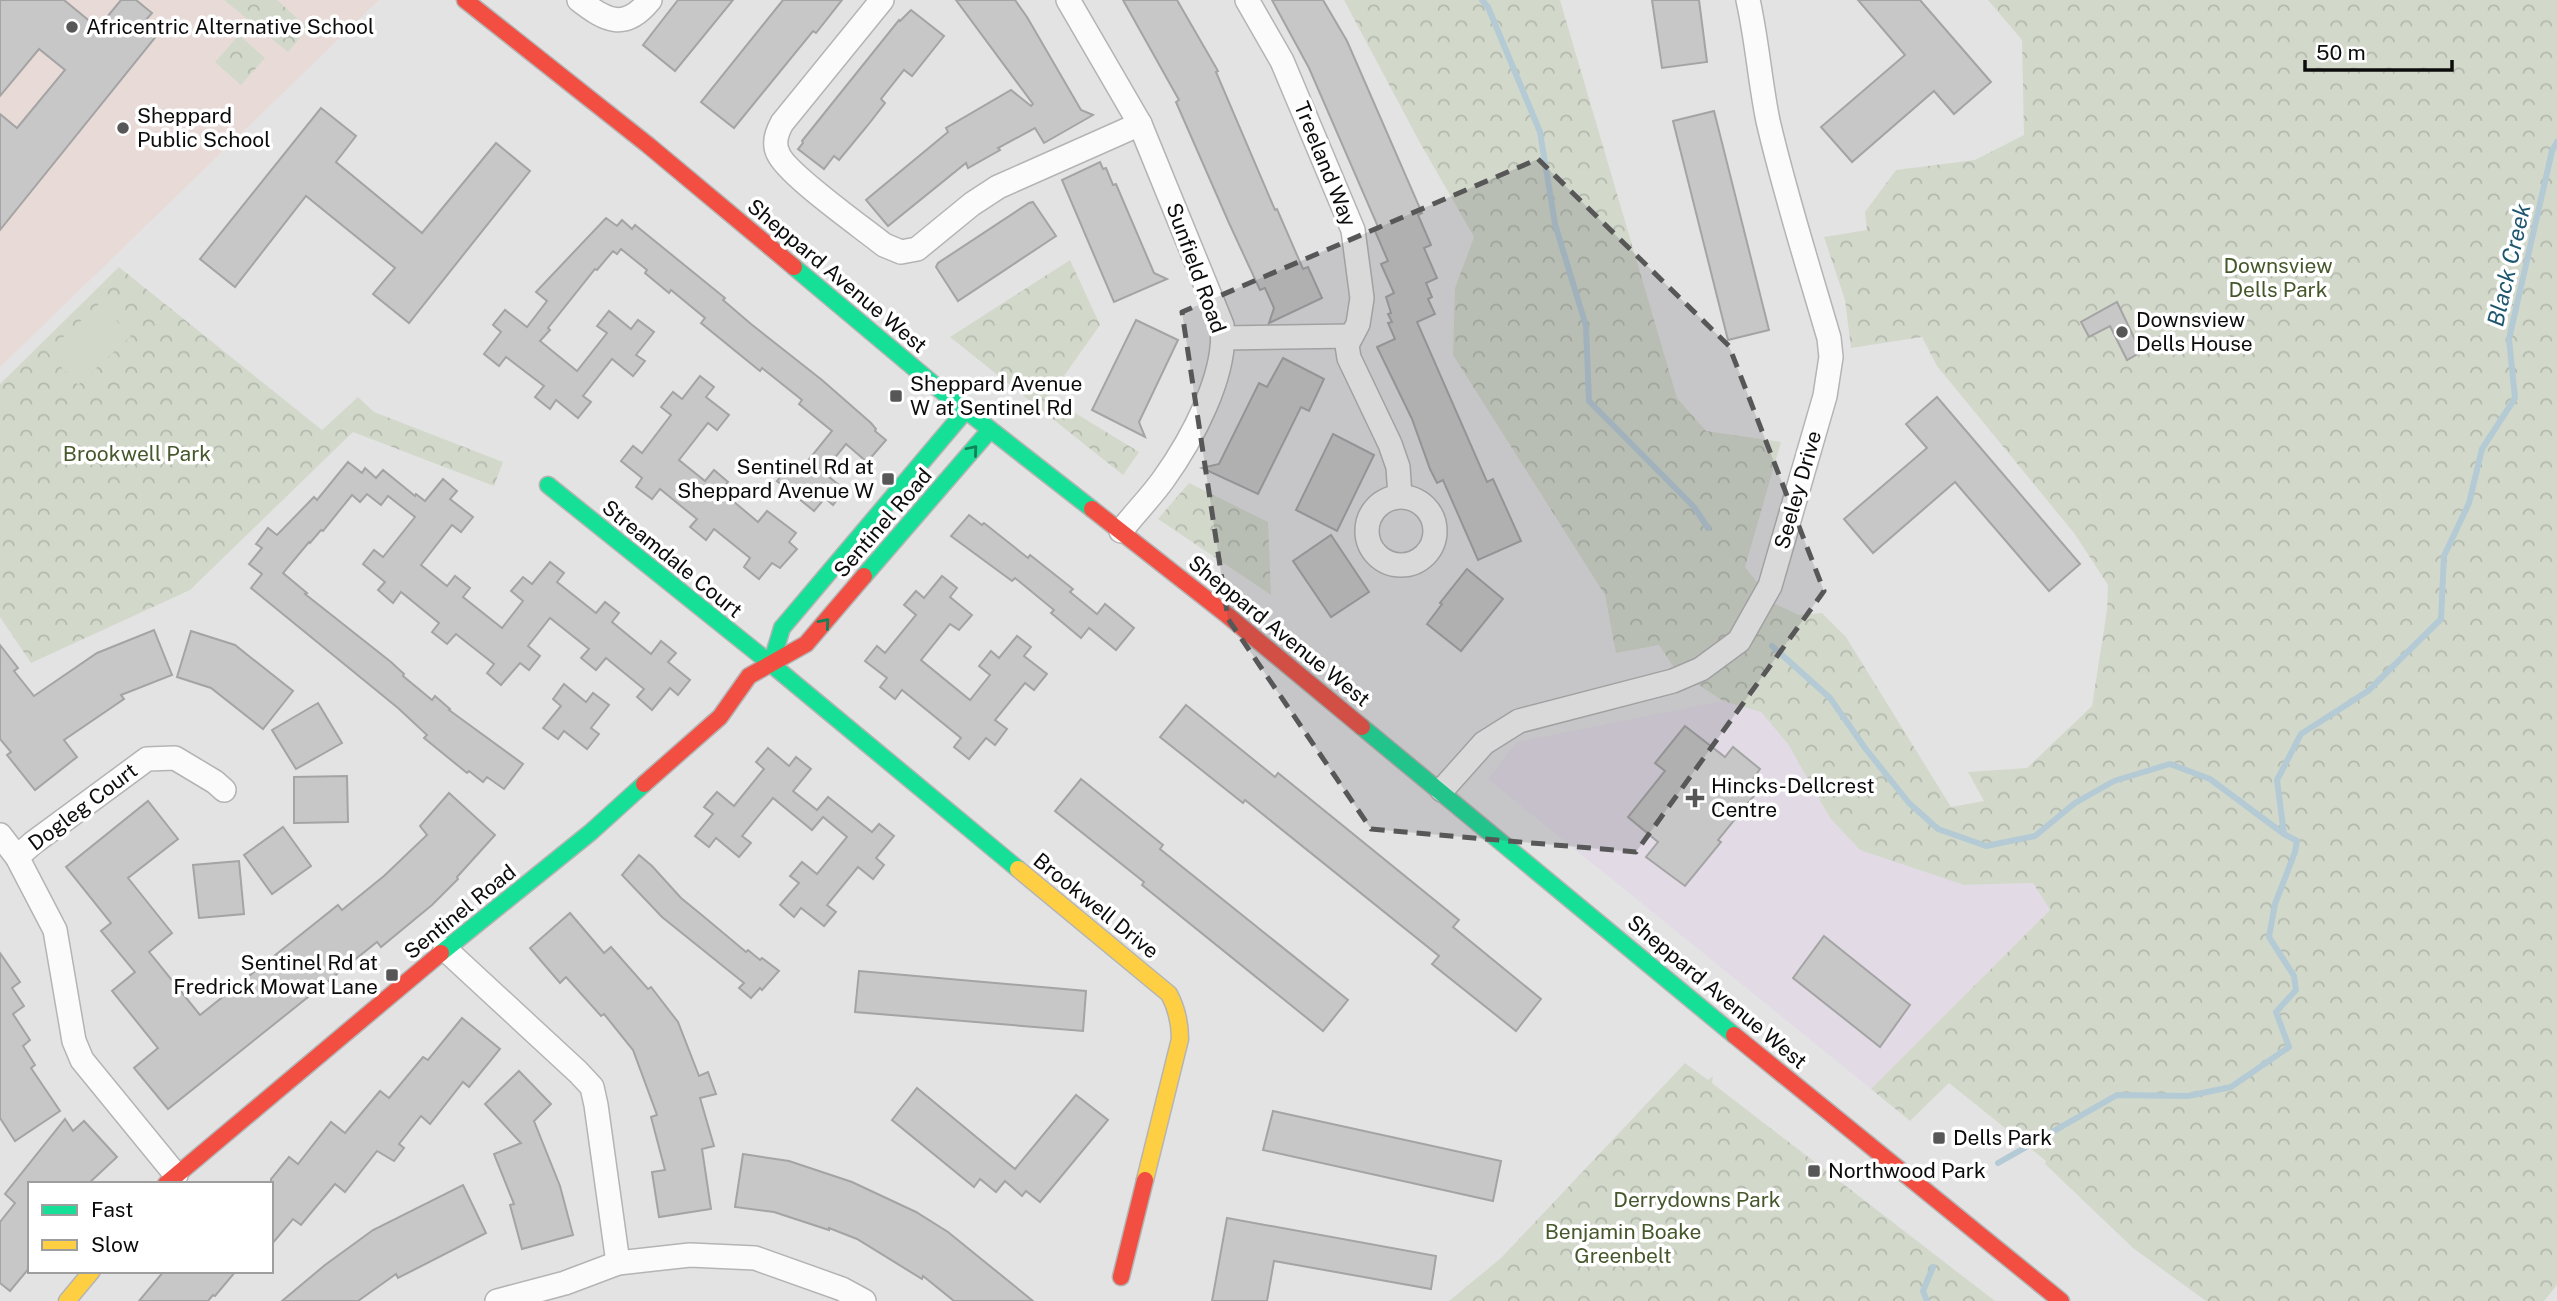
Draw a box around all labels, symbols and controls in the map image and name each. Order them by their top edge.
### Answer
place label: Africentric Alternative School [86,14,374,39]
marker: Africentric Alternative School [64,19,80,35]
scale bar [2305,28,2452,72]
text: 50 m [2316,40,2366,65]
street label: Treeland Way [1289,98,1362,230]
place label: Sheppard Public School [137,103,271,152]
marker: Sheppard Public School [115,120,131,136]
street label: Sheppard Avenue West [743,193,932,358]
street label: Sunfield Road [1161,199,1232,336]
water label: Black Creek [2481,200,2536,329]
park label: Downsview Dells Park [2223,253,2333,302]
place label: Downsview Dells House [2136,307,2253,356]
marker: Downsview Dells House [2114,324,2130,340]
place label: Sheppard Avenue W at Sentinel Rd [910,371,1082,420]
marker: Sheppard Avenue W at Sentinel Rd [888,388,904,404]
street label: Seeley Drive [1769,428,1826,552]
park label: Brookwell Park [63,441,211,466]
one-way arrow [965,446,977,459]
place label: Sentinel Rd at Sheppard Avenue W [677,454,874,503]
street label: Sentinel Road [828,463,937,582]
marker: Sentinel Rd at Sheppard Avenue W [880,471,896,487]
street label: Streamdale Court [597,494,747,623]
street label: Sheppard Avenue West [1184,550,1375,712]
one-way arrow [817,618,829,631]
street label: Dogleg Court [23,758,142,856]
place label: Hincks-Dellcrest Centre [1711,773,1875,822]
marker: Hincks-Dellcrest Centre [1685,788,1705,808]
street label: Brookwell Drive [1029,848,1164,964]
street label: Sentinel Road [399,859,521,964]
street label: Sheppard Avenue West [1623,909,1812,1074]
place label: Sentinel Rd at Fredrick Mowat Lane [173,950,378,999]
marker: Sentinel Rd at Fredrick Mowat Lane [384,967,400,983]
place label: Dells Park [1953,1125,2052,1150]
marker: Dells Park [1931,1130,1947,1146]
place label: Northwood Park [1828,1158,1986,1183]
marker: Northwood Park [1806,1163,1822,1179]
legend [28,1182,273,1273]
park label: Derrydowns Park [1613,1187,1781,1212]
text: Fast [91,1197,133,1222]
park label: Benjamin Boake Greenbelt [1545,1219,1701,1268]
text: Slow [91,1232,139,1257]

